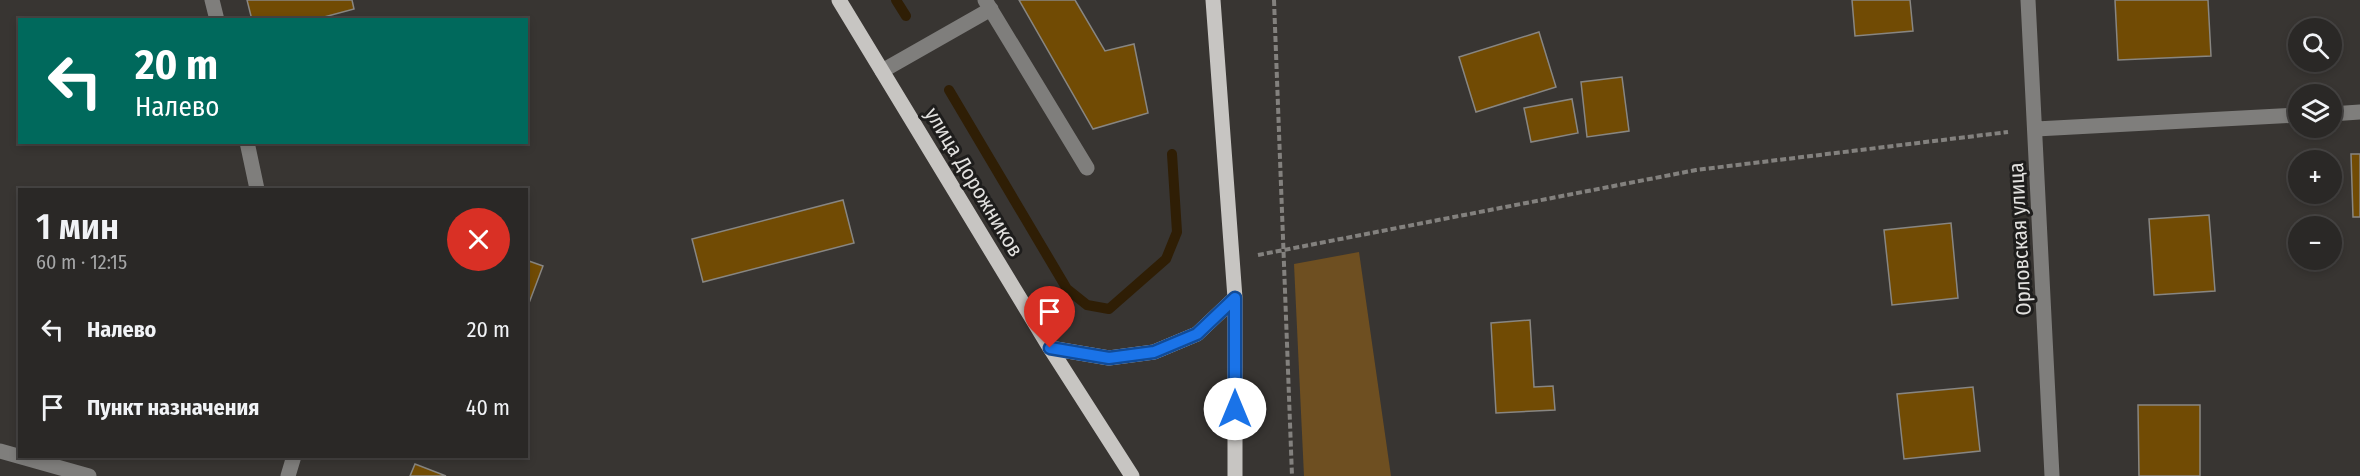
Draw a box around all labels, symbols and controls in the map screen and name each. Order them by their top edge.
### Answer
map controls [2288,18,2342,270]
button: search [2288,18,2342,72]
text: 20 m [135,40,218,90]
icon: left [36,42,114,120]
button: layers [2288,84,2342,138]
text: Налево [135,91,219,123]
street label: улица Дорожников [919,103,1029,261]
button: + [2288,150,2342,204]
street label: Орловская улица [2003,162,2037,316]
text: 1 мин [36,205,119,249]
button: close [447,208,510,271]
button: − [2288,216,2342,270]
text: 60 m · 12:15 [36,250,127,274]
pin [1024,286,1075,348]
icon: arrive [1033,295,1066,328]
icon: left [36,313,69,346]
text: Налево [87,316,156,343]
text: 20 m [467,316,510,343]
position arrow [1203,377,1267,441]
icon: arrive [36,391,69,424]
text: Пункт назначения [87,394,259,421]
text: 40 m [466,394,510,421]

